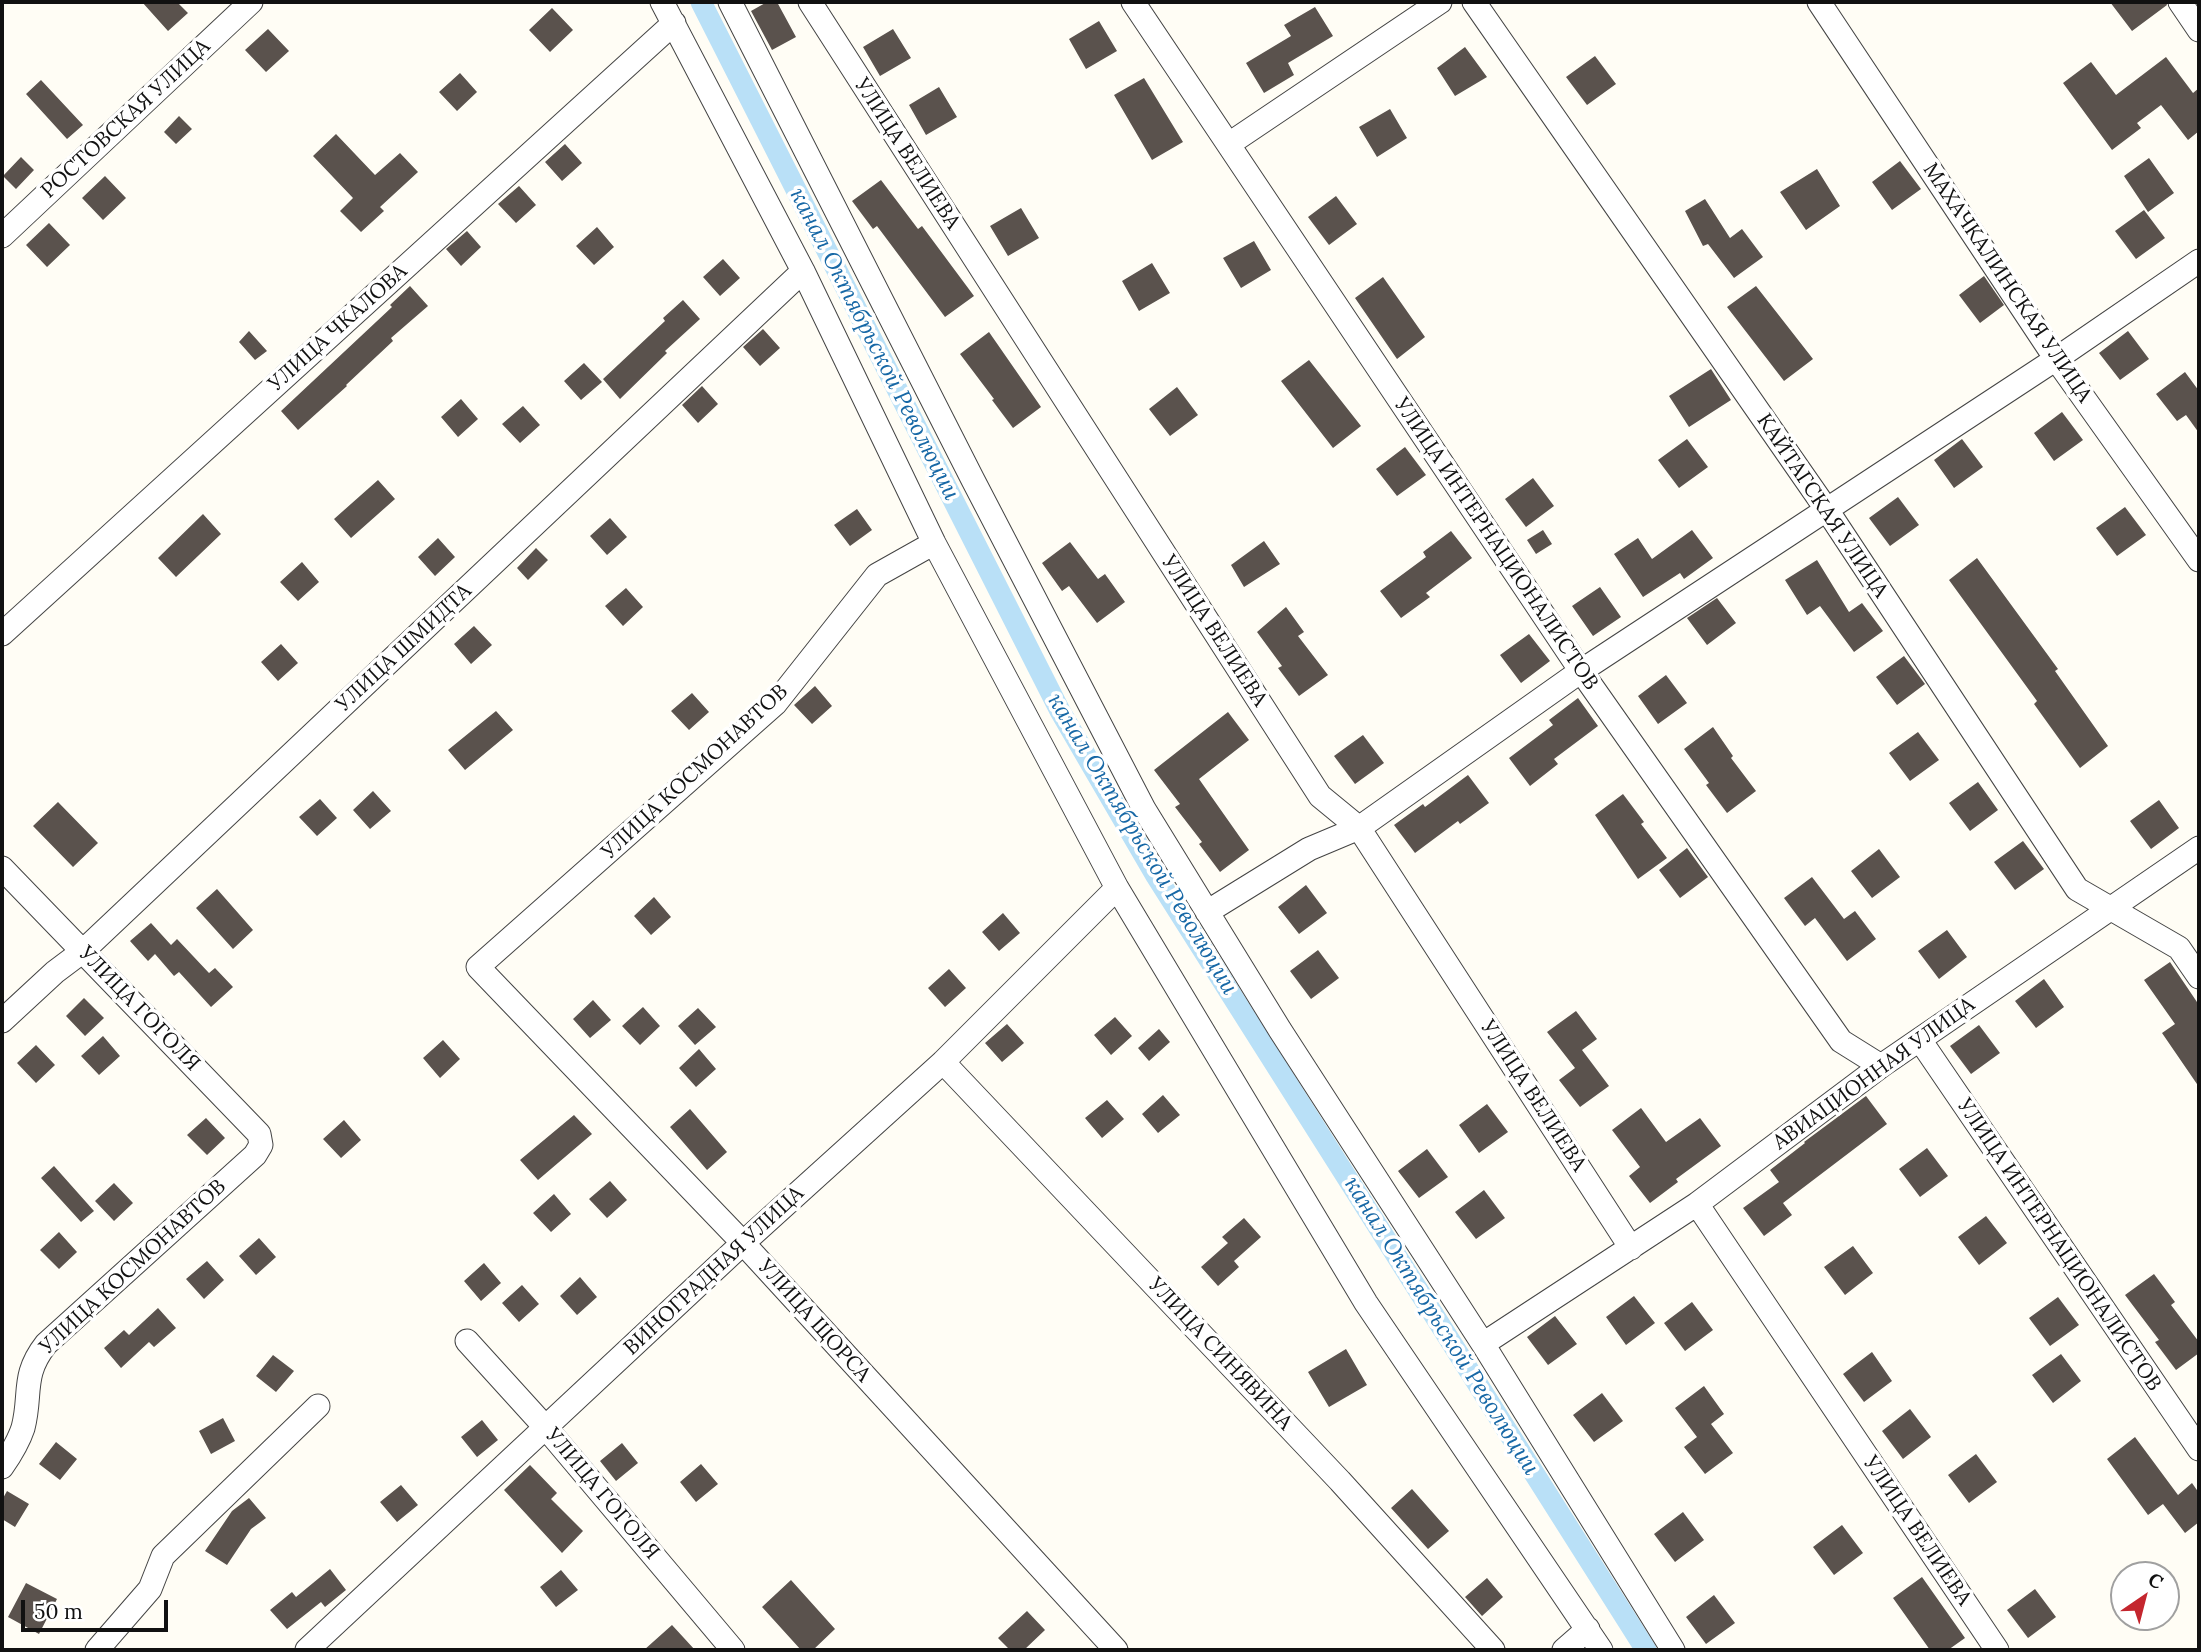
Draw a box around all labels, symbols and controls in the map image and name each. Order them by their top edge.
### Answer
street label: РОСТОВСКАЯ УЛИЦА [36,34,216,204]
street label: УЛИЦА ВЕЛИЕВА [849,74,965,234]
street label: МАХАЧКАЛИНСКАЯ УЛИЦА [1917,158,2097,408]
water label: канал Октябрьской Революции [783,183,965,505]
street label: УЛИЦА ЧКАЛОВА [263,259,413,397]
street label: УЛИЦА ИНТЕРНАЦИОНАЛИСТОВ [1388,393,1604,695]
street label: КАЙТАГСКАЯ УЛИЦА [1751,409,1893,603]
street label: УЛИЦА ВЕЛИЕВА [1156,551,1272,711]
street label: УЛИЦА ШМИДТА [331,579,477,717]
street label: УЛИЦА КОСМОНАВТОВ [597,679,793,865]
water label: канал Октябрьской Революции [1041,688,1243,1000]
street label: УЛИЦА ГОГОЛЯ [73,941,205,1077]
street label: АВИАЦИОННАЯ УЛИЦА [1768,992,1980,1156]
street label: УЛИЦА ВЕЛИЕВА [1475,1016,1591,1176]
street label: УЛИЦА ИНТЕРНАЦИОНАЛИСТОВ [1951,1094,2167,1396]
water label: канал Октябрьской Революции [1338,1172,1544,1480]
street label: УЛИЦА КОСМОНАВТОВ [35,1174,231,1360]
street label: ВИНОГРАДНАЯ УЛИЦА [619,1181,809,1361]
street label: УЛИЦА ЩОРСА [752,1254,876,1388]
street label: УЛИЦА СИНЯВИНА [1143,1272,1297,1436]
street label: УЛИЦА ГОГОЛЯ [540,1423,664,1565]
street label: УЛИЦА ВЕЛИЕВА [1858,1451,1976,1611]
north arrow [2110,1561,2180,1631]
text: С [2144,1567,2168,1594]
scale bar [24,1586,172,1630]
text: 50 m [34,1598,83,1625]

